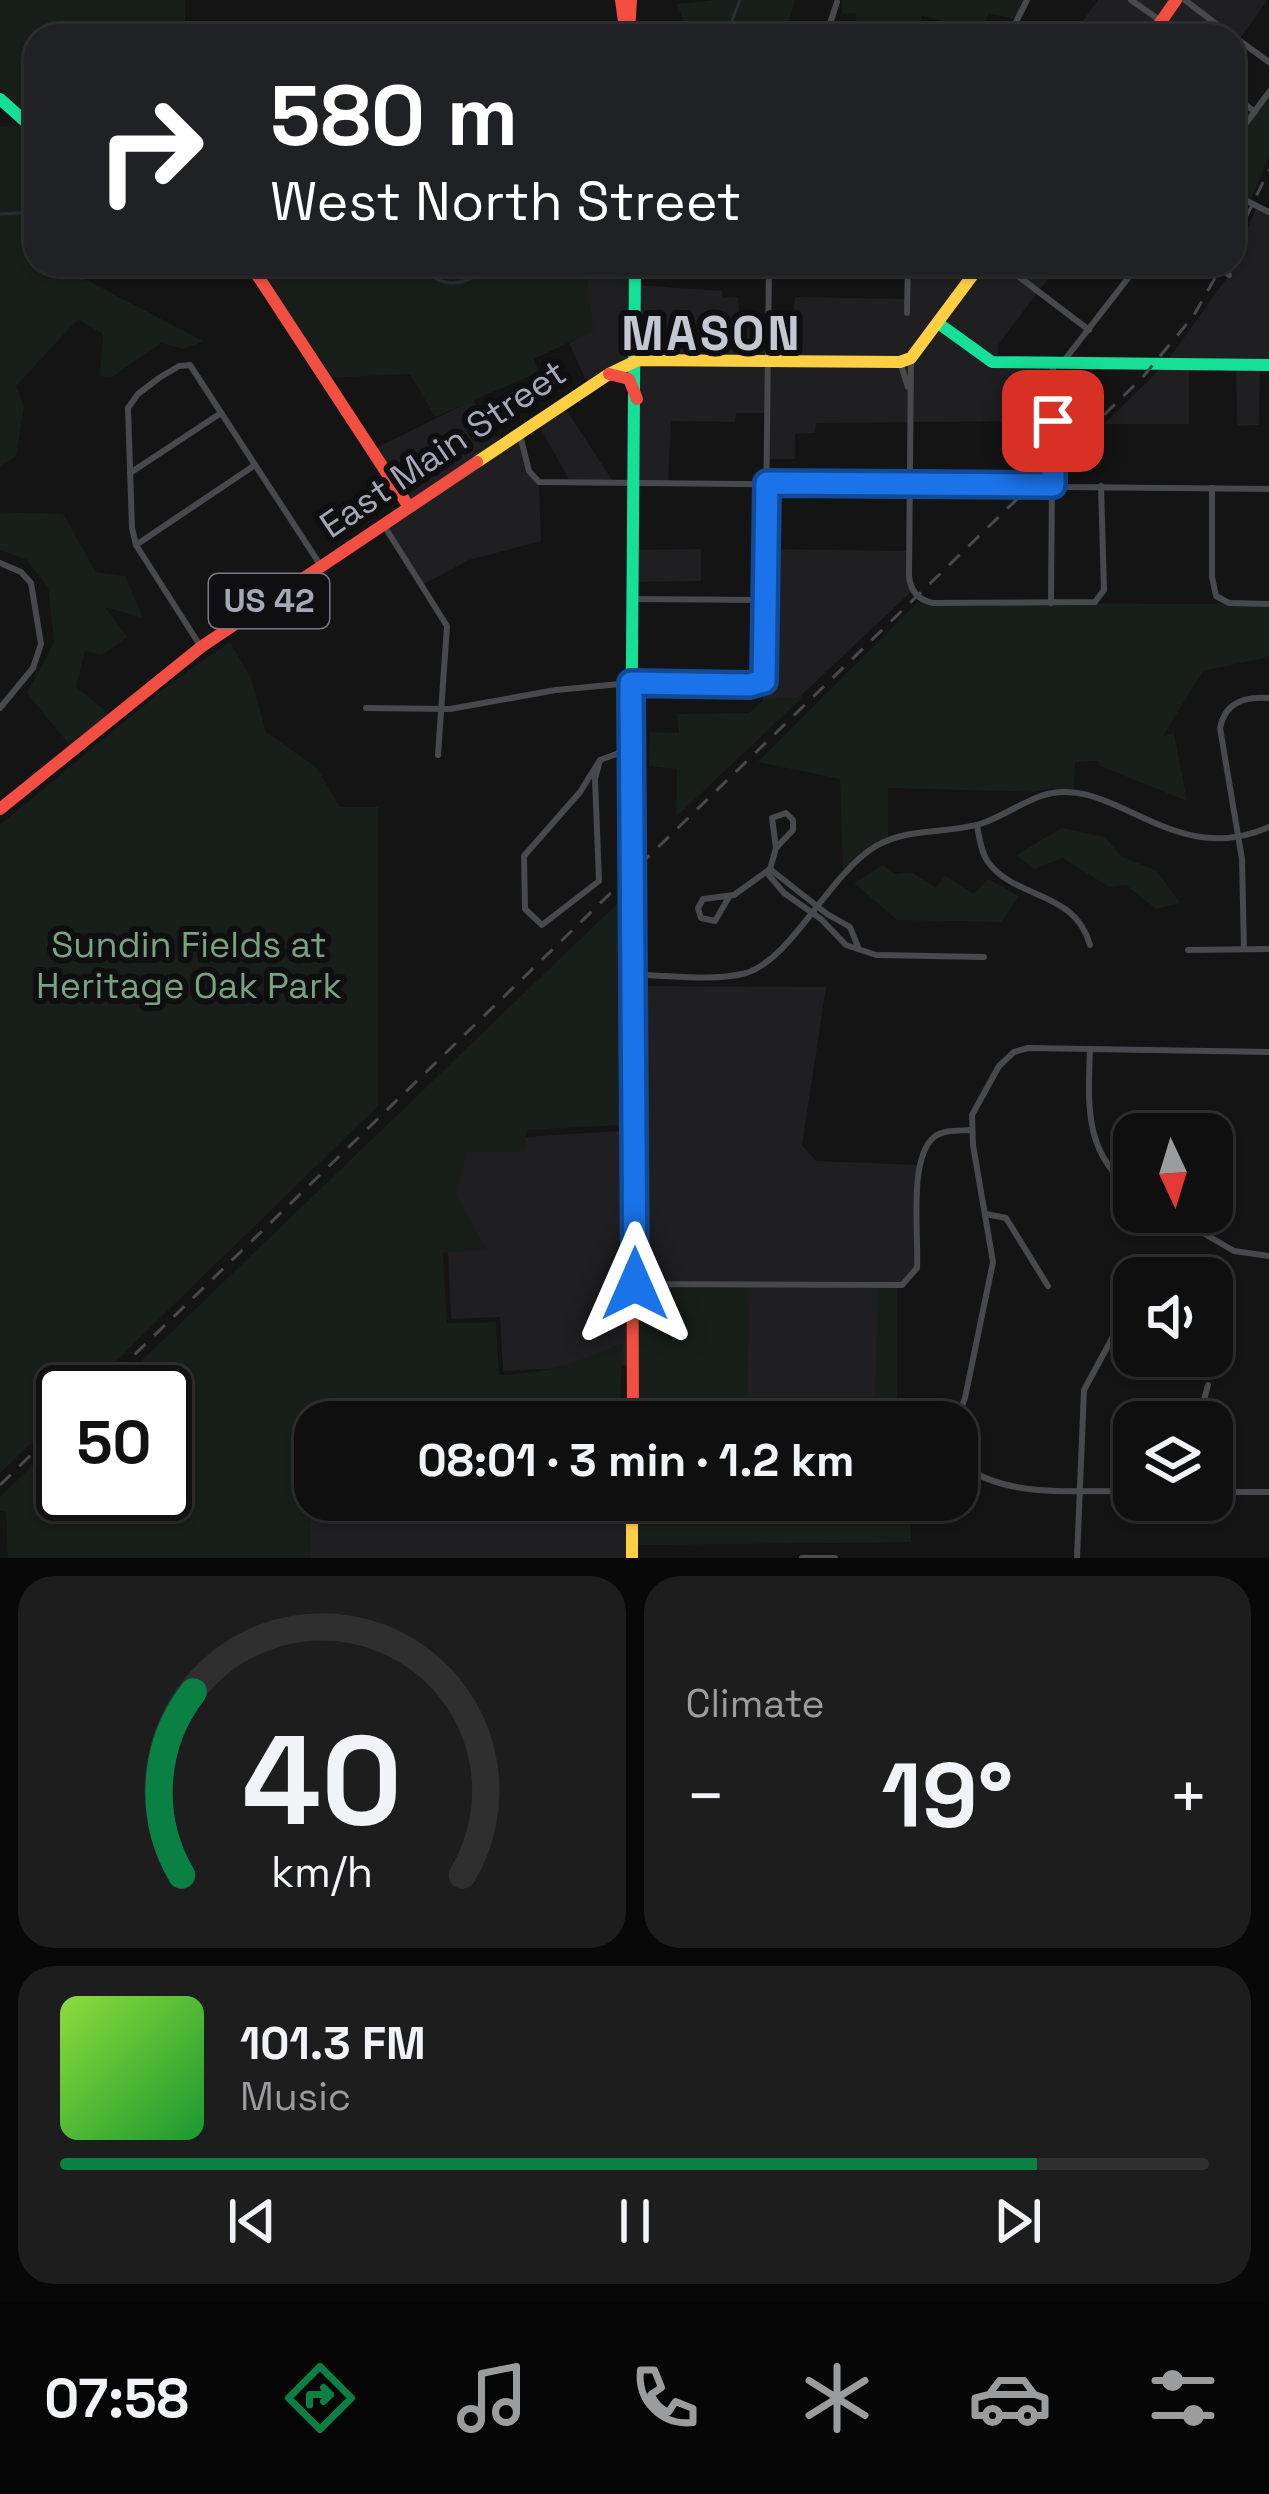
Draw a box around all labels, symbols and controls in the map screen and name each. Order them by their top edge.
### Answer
text: 580 m [270,62,518,170]
icon: right [72,72,228,228]
text: West North Street [270,167,741,236]
district label: MASON [621,303,803,364]
street label: East Main Street [311,350,575,548]
pin [1002,370,1104,472]
icon: arrive [1020,388,1086,454]
road number: US 42 [209,574,329,628]
park label: Sundin Fields at Heritage Oak Park [36,922,342,1009]
north arrow [1113,1113,1233,1233]
map controls [1113,1113,1233,1521]
position arrow [572,1221,698,1347]
button: sound [1113,1257,1233,1377]
speed limit sign: 50 [36,1365,192,1521]
button: layers [1113,1401,1233,1521]
text: 08:01 · 3 min · 1.2 km [417,1432,855,1489]
text: Climate [686,1679,825,1728]
text: 40 [242,1701,402,1860]
text: 19° [881,1738,1013,1853]
text: − [686,1754,726,1838]
text: + [1168,1754,1209,1838]
text: km/h [271,1845,373,1900]
text: 101.3 FM [240,2015,426,2072]
text: Music [240,2072,351,2121]
icon: previous [219,2188,285,2254]
icon: pause [602,2188,668,2254]
icon: next [985,2188,1051,2254]
icon: directions [278,2356,362,2440]
icon: music [450,2356,534,2440]
icon: phone [623,2356,707,2440]
icon: climate [795,2356,879,2440]
icon: car [968,2356,1052,2440]
icon: filters [1141,2356,1225,2440]
text: 07:58 [44,2364,189,2433]

